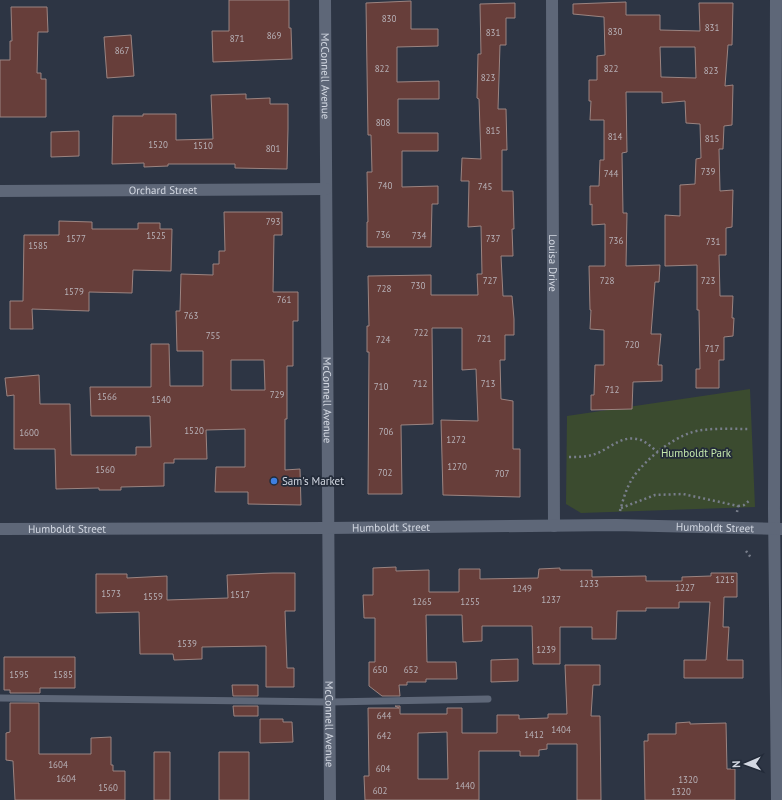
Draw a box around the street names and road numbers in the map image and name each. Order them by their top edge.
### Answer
street label: McConnell Avenue [318,33,333,120]
street label: Orchard Street [129,183,198,197]
street label: Louisa Drive [546,234,560,292]
street label: McConnell Avenue [320,357,335,444]
street label: Humboldt Street [676,519,754,535]
street label: Humboldt Street [352,520,430,535]
street label: Humboldt Street [28,522,106,536]
street label: McConnell Avenue [322,681,337,768]

